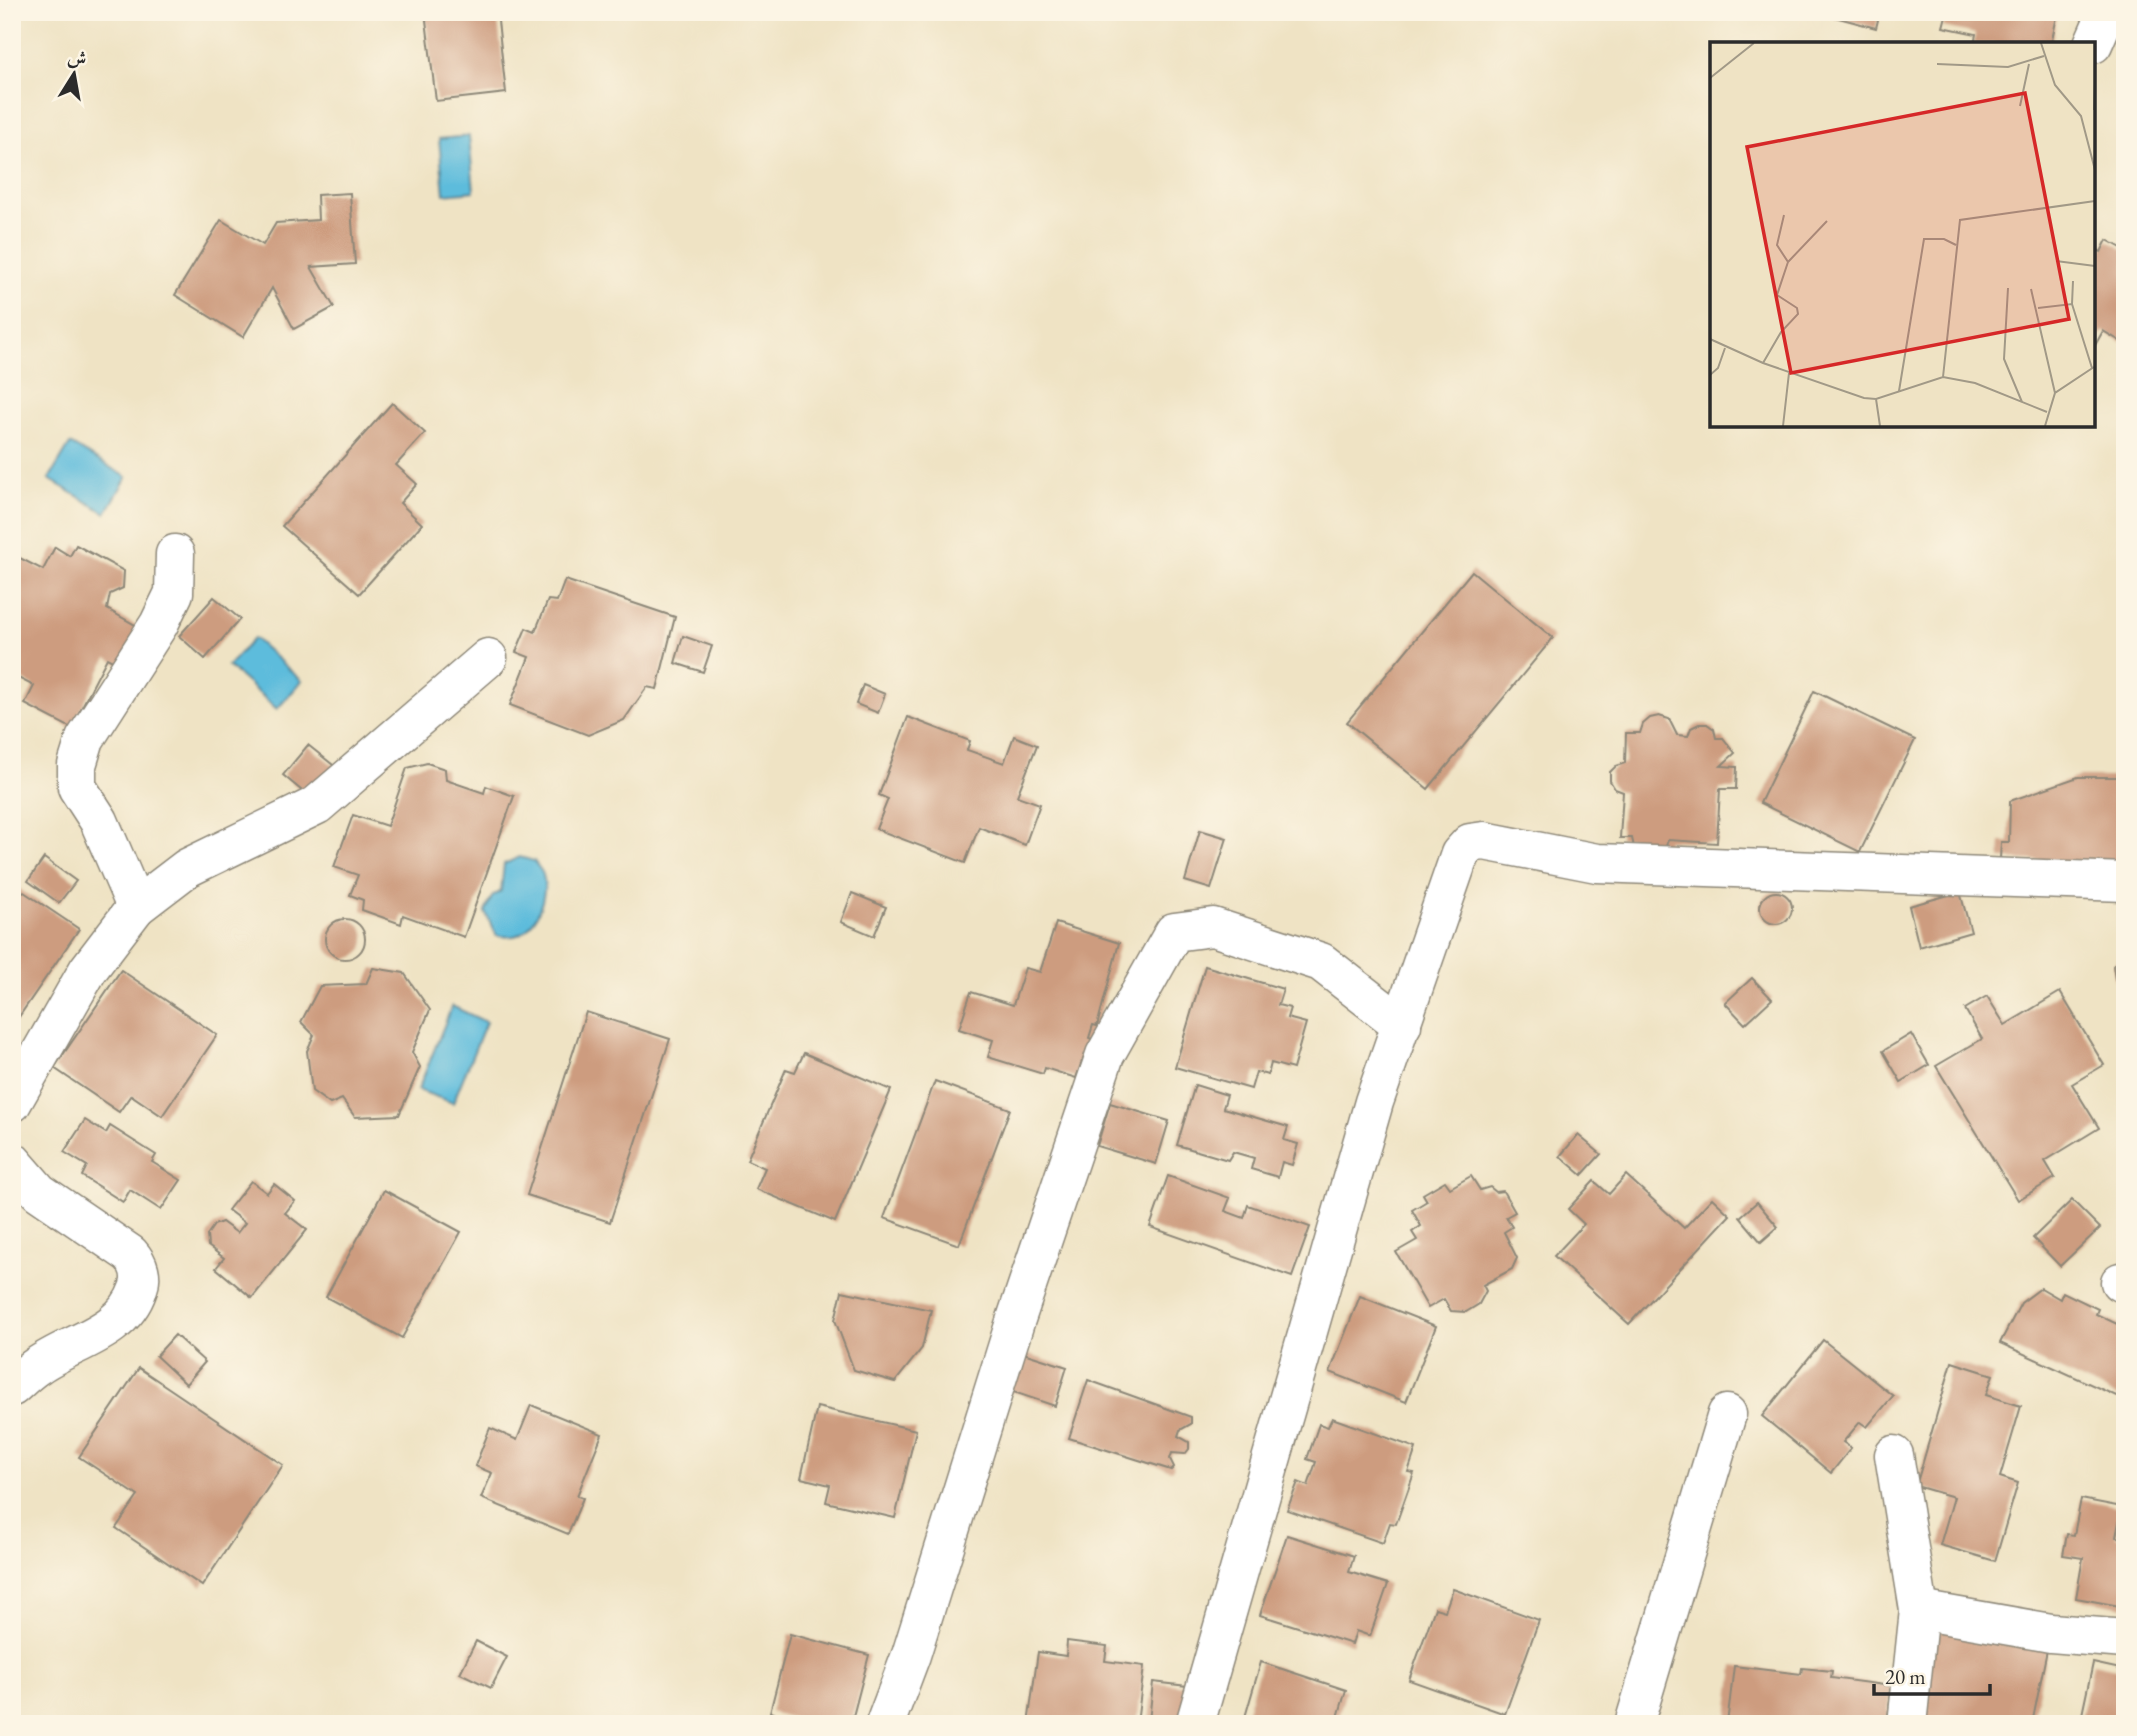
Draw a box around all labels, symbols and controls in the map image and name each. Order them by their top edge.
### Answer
north arrow [38,38,108,108]
inset map [1710,42,2095,427]
text: ش [66,44,89,72]
scale bar [1874,1652,1990,1696]
text: 20 m [1885,1663,1926,1690]

